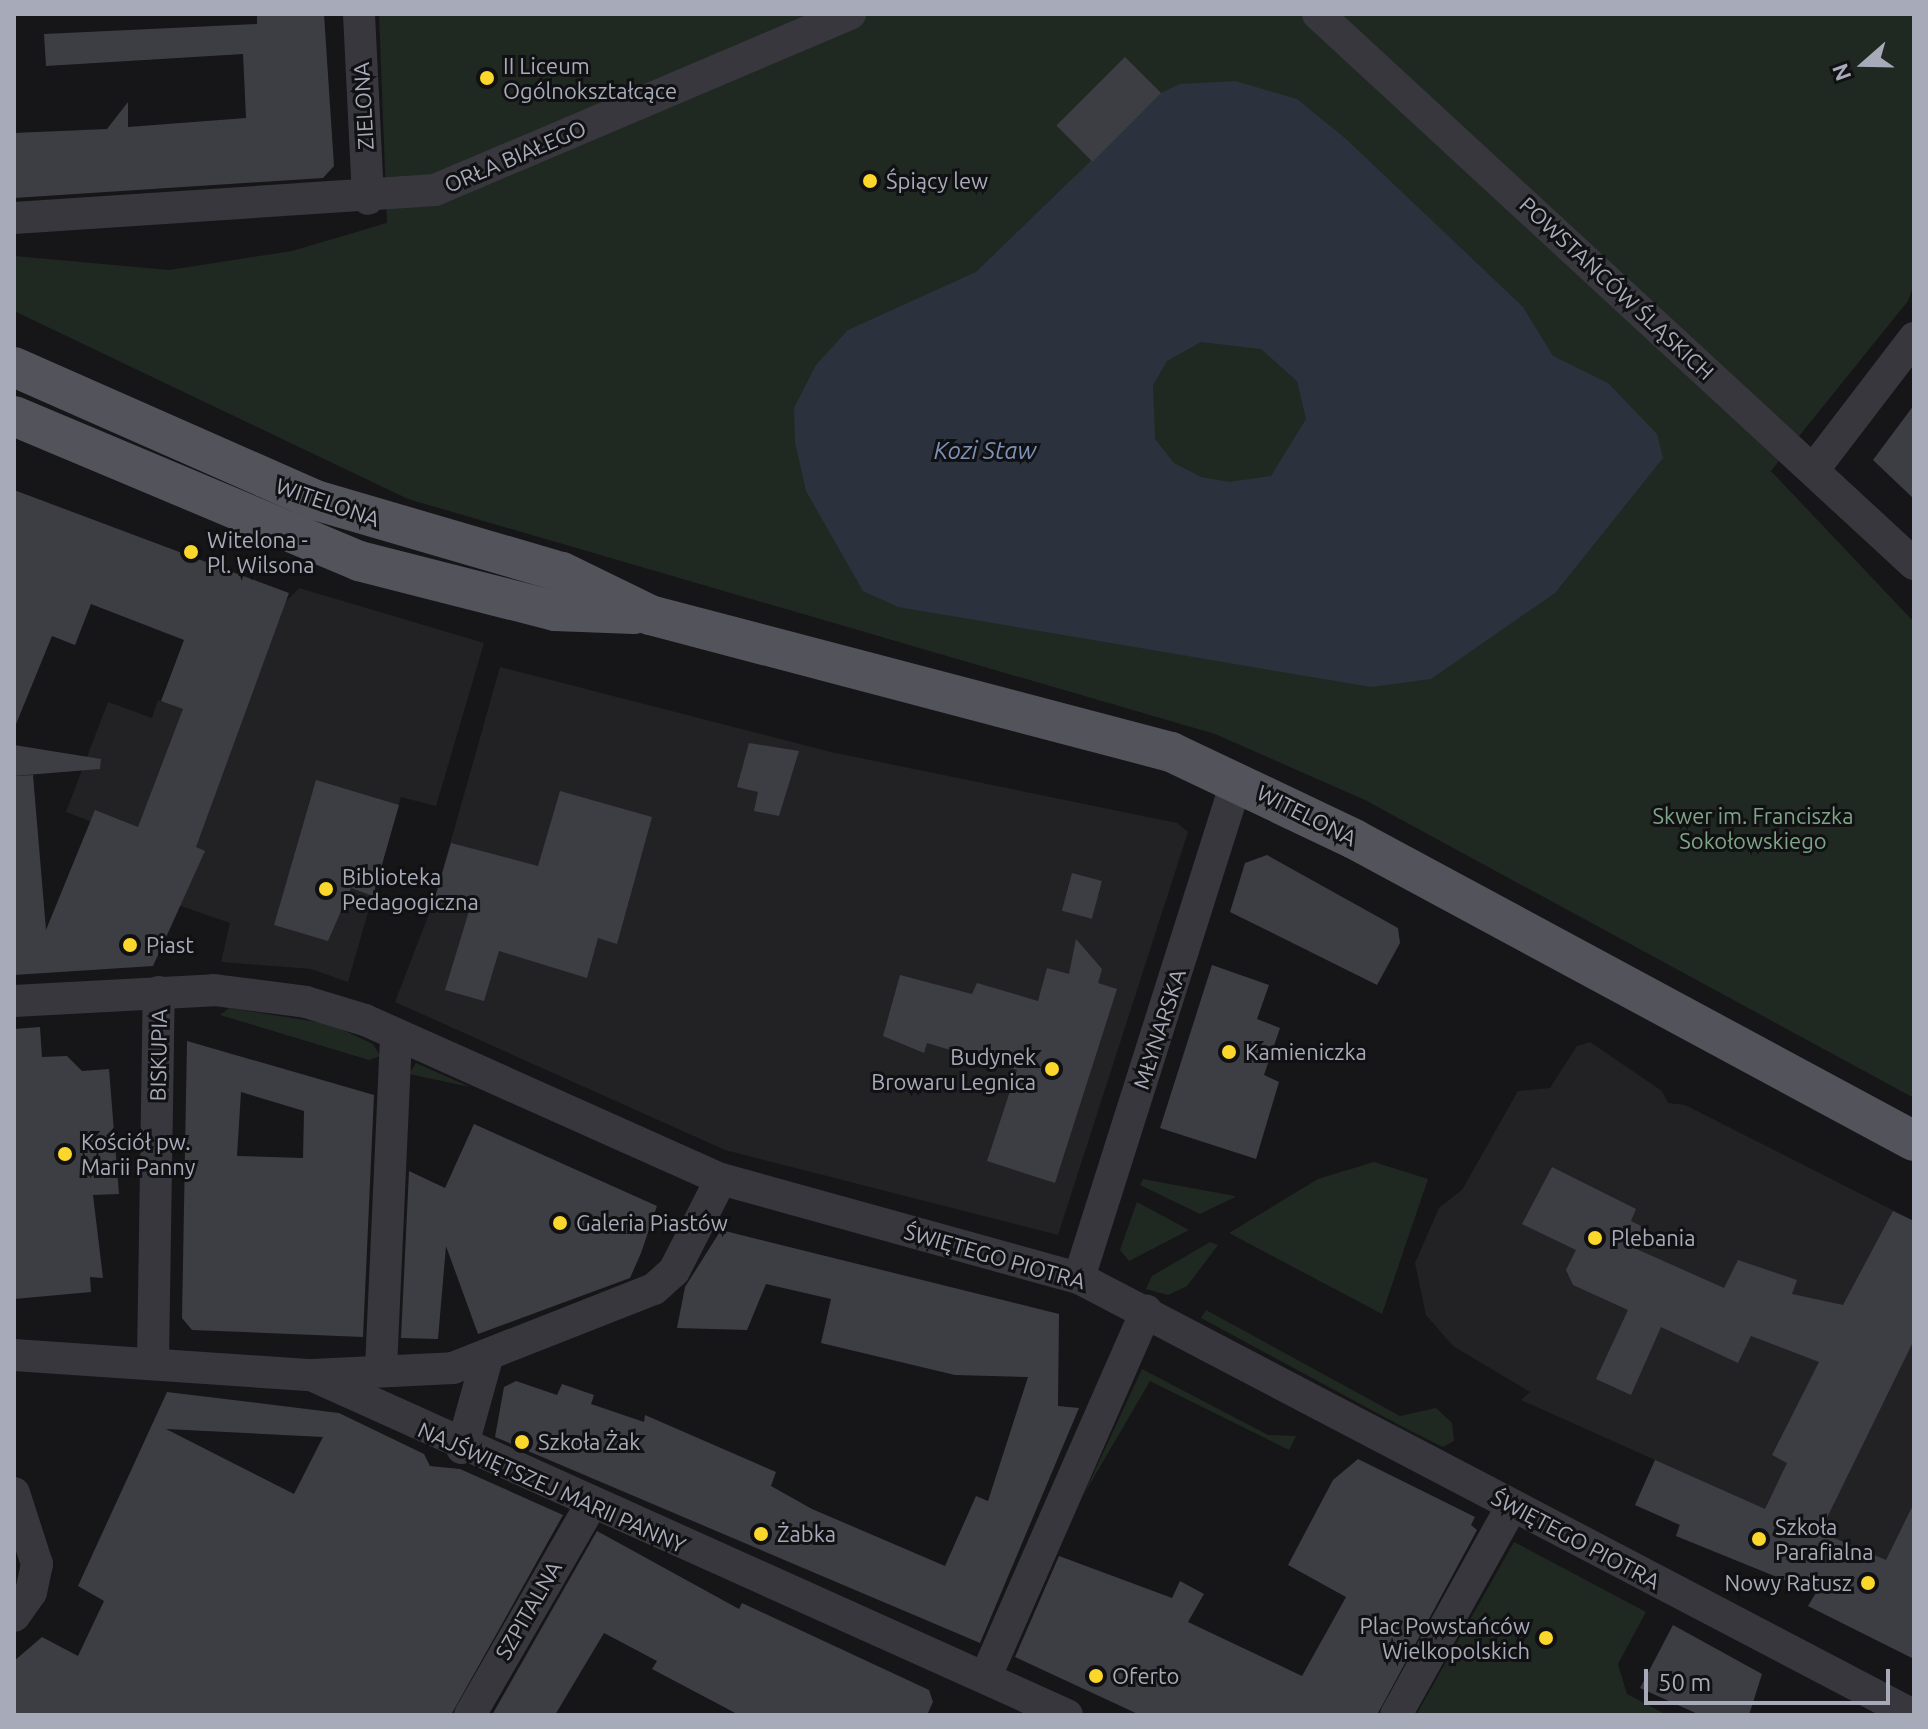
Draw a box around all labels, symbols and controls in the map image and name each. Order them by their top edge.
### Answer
north arrow [1824,24,1904,104]
place label: II Liceum Ogólnokształcące [503,52,677,104]
text: N [1826,60,1856,84]
street label: ZIELONA [348,61,378,151]
marker: II Liceum Ogólnokształcące [478,69,496,87]
street label: ORŁA BIAŁEGO [440,114,590,198]
place label: Śpiący lew [886,168,988,194]
marker: Śpiący lew [861,172,879,190]
street label: POWSTAŃCÓW ŚLĄSKICH [1514,191,1720,385]
water label: Kozi Staw [934,437,1036,465]
street label: WITELONA [273,472,383,532]
place label: Witelona - Pl. Wilsona [207,526,315,578]
marker: Witelona - Pl. Wilsona [182,543,200,561]
street label: WITELONA [1253,779,1361,851]
park label: Skwer im. Franciszka Sokołowskiego [1652,802,1854,854]
place label: Biblioteka Pedagogiczna [342,863,479,914]
marker: Biblioteka Pedagogiczna [317,880,335,898]
place label: Piast [146,932,194,958]
marker: Piast [121,936,139,954]
street label: MŁYNARSKA [1127,966,1191,1092]
street label: BISKUPIA [144,1008,172,1102]
place label: Kamieniczka [1245,1039,1367,1065]
place label: Budynek Browaru Legnica [871,1043,1036,1094]
marker: Kamieniczka [1220,1043,1238,1061]
marker: Budynek Browaru Legnica [1043,1060,1061,1078]
place label: Kościół pw. Marii Panny [81,1128,195,1180]
marker: Kościół pw. Marii Panny [56,1145,74,1163]
place label: Galeria Piastów [576,1210,728,1236]
marker: Galeria Piastów [551,1214,569,1232]
street label: ŚWIĘTEGO PIOTRA [901,1218,1089,1294]
place label: Plebania [1611,1225,1695,1251]
marker: Plebania [1586,1229,1604,1247]
street label: NAJŚWIĘTSZEJ MARII PANNY [414,1416,690,1558]
place label: Szkoła Żak [538,1429,640,1455]
marker: Szkoła Żak [513,1433,531,1451]
street label: ŚWIĘTEGO PIOTRA [1487,1483,1665,1595]
place label: Szkoła Parafialna [1775,1513,1874,1564]
place label: Żabka [777,1521,836,1547]
marker: Żabka [752,1525,770,1543]
marker: Szkoła Parafialna [1750,1530,1768,1548]
street label: SZPITALNA [489,1556,567,1664]
place label: Nowy Ratusz [1725,1570,1852,1596]
marker: Nowy Ratusz [1859,1574,1877,1592]
place label: Plac Powstańców Wielkopolskich [1360,1612,1530,1664]
marker: Plac Powstańców Wielkopolskich [1537,1629,1555,1647]
scale bar [1648,1653,1894,1703]
place label: Oferto [1112,1663,1179,1689]
marker: Oferto [1087,1667,1105,1685]
text: 50 m [1658,1669,1711,1696]

